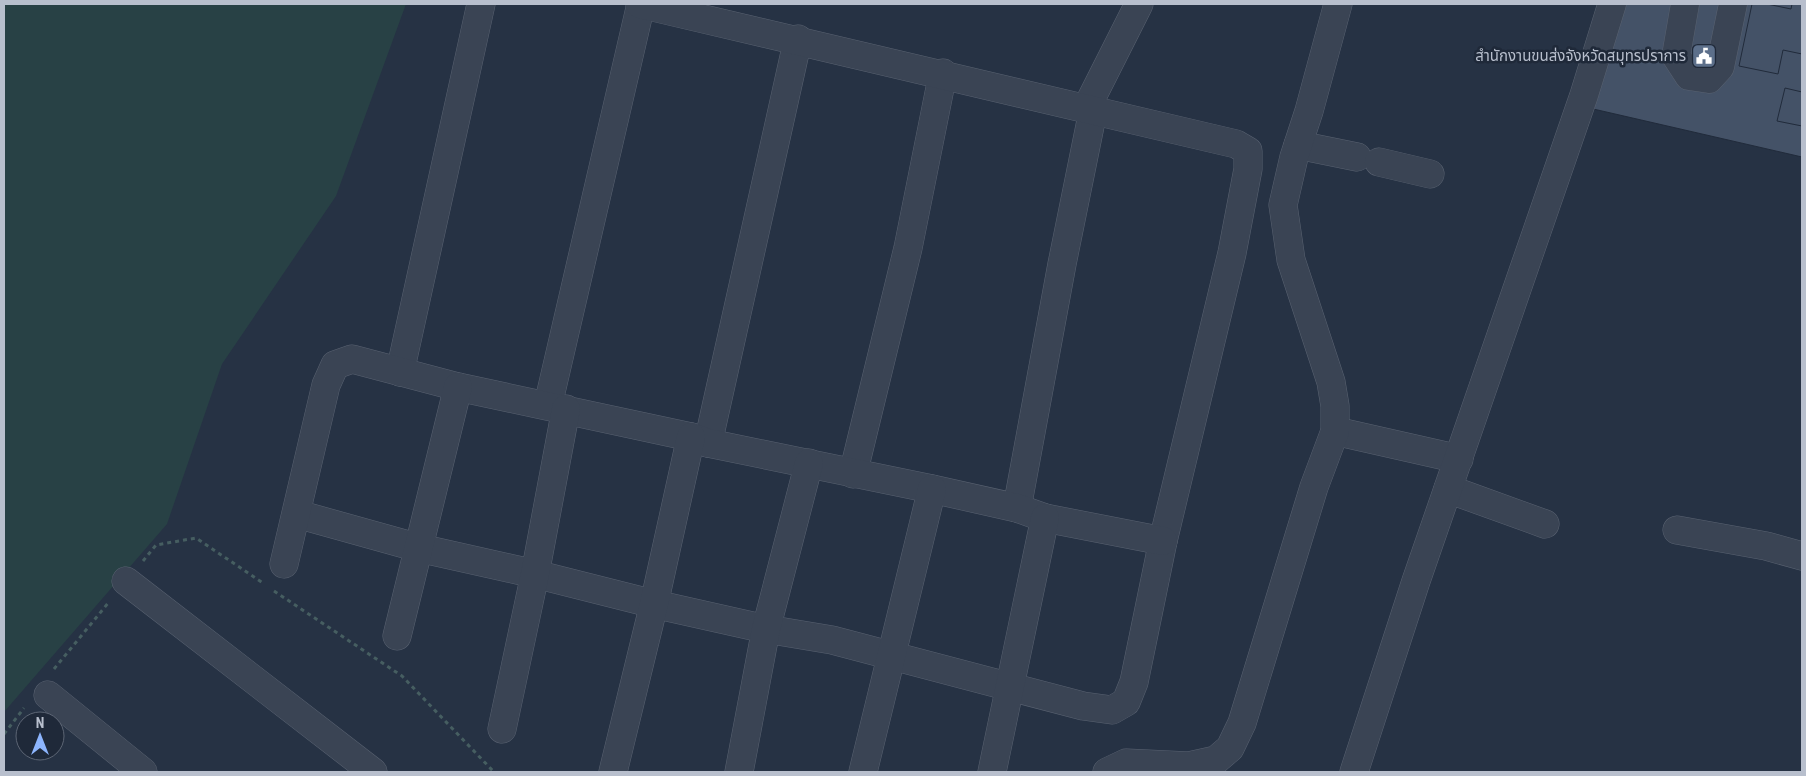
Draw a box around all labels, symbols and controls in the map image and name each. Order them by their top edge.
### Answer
public building icon: สำนักงานขนส่งจังหวัดสมุทรปราการ [1691,43,1717,69]
place label: สำนักงานขนส่งจังหวัดสมุทรปราการ [1475,47,1686,65]
north arrow [15,711,65,761]
text: N [36,715,44,731]

